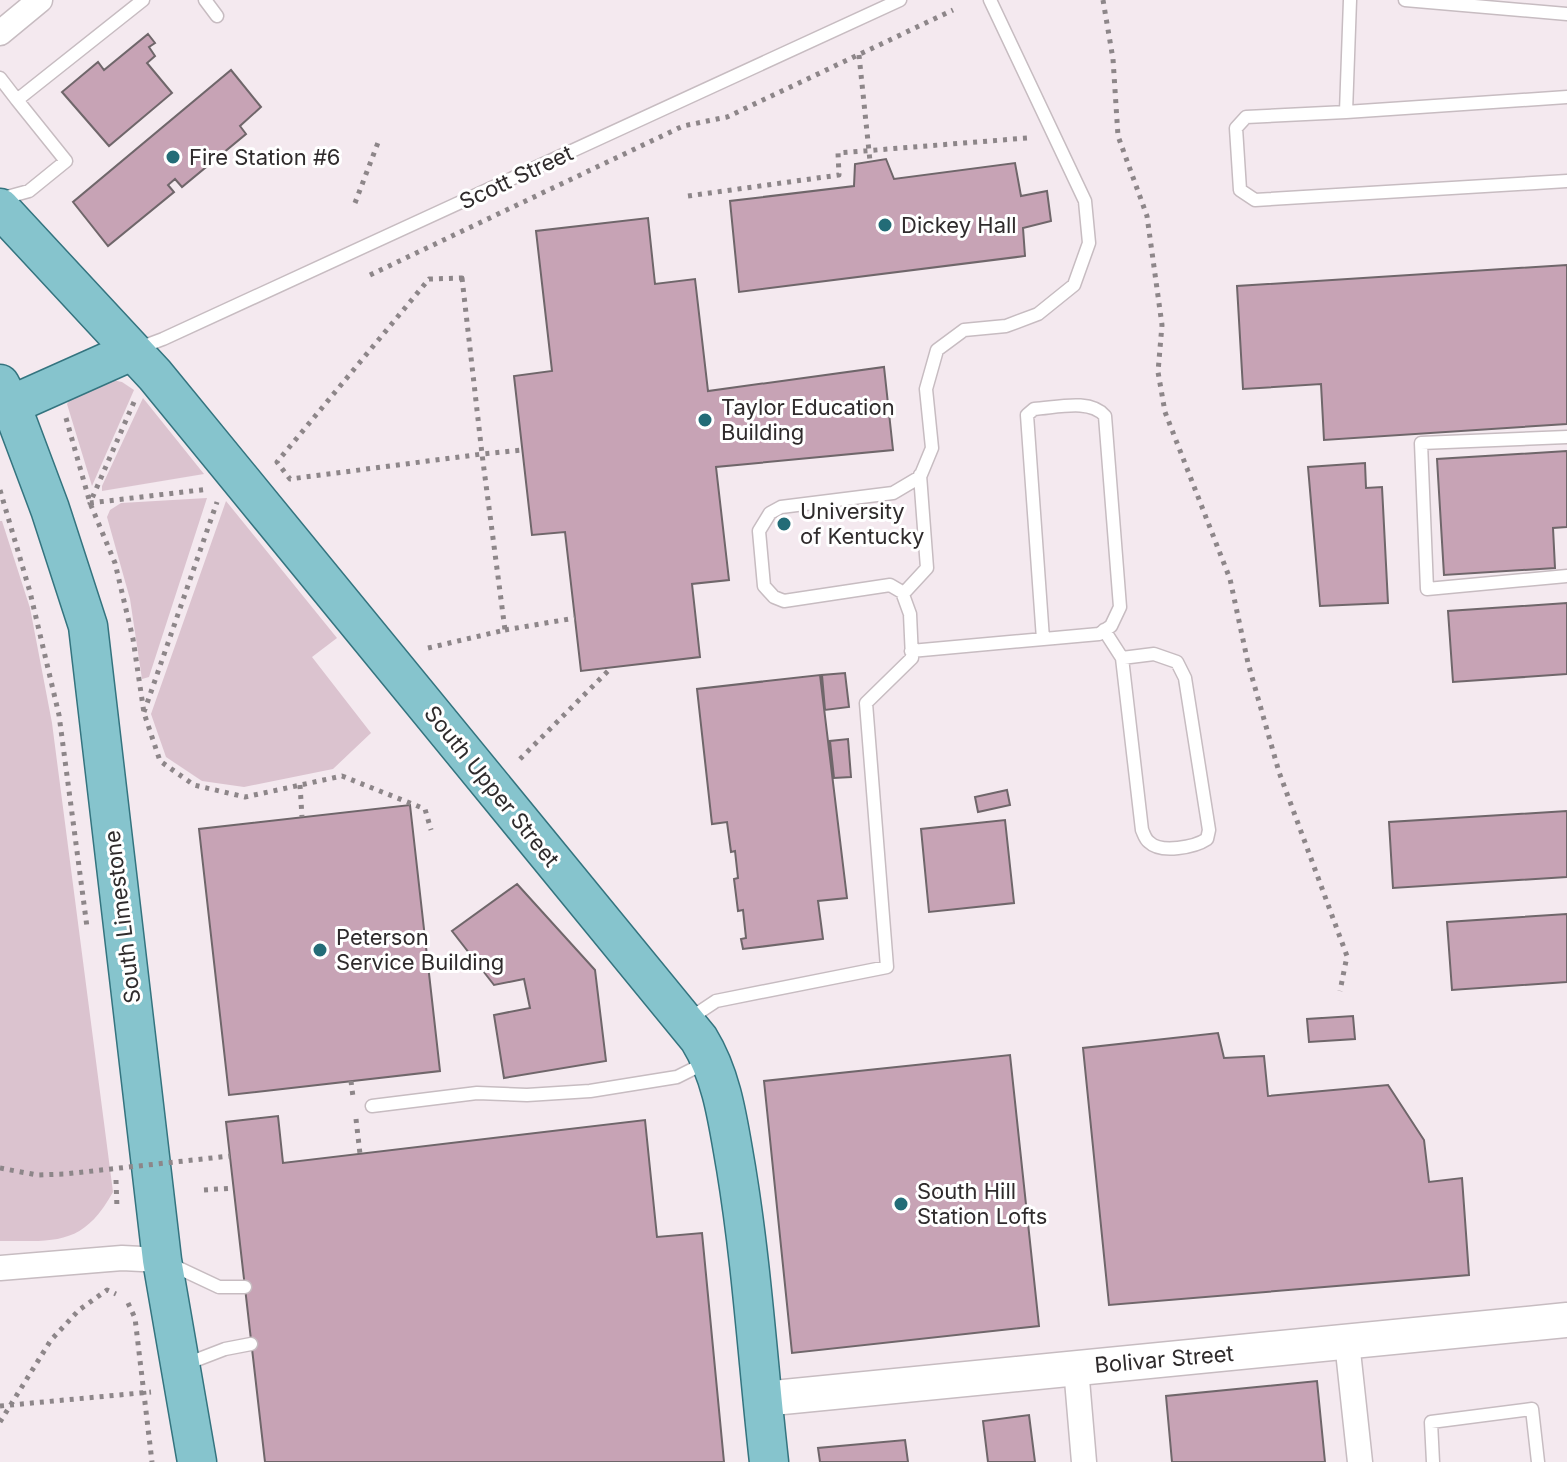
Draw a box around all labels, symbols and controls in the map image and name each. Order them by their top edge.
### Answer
street label: Scott Street [455,139,577,215]
place label: Fire Station #6 [189,144,341,170]
marker: Fire Station #6 [164,148,182,166]
place label: Dickey Hall [901,212,1017,238]
marker: Dickey Hall [876,216,894,234]
place label: Taylor Education Building [721,394,895,445]
marker: Taylor Education Building [696,411,714,429]
place label: University of Kentucky [800,498,924,549]
marker: University of Kentucky [775,515,793,533]
street label: South Upper Street [419,700,565,872]
street label: South Limestone [98,829,146,1005]
place label: Peterson Service Building [336,924,504,975]
marker: Peterson Service Building [311,941,329,959]
place label: South Hill Station Lofts [917,1178,1047,1229]
marker: South Hill Station Lofts [892,1195,910,1213]
street label: Bolivar Street [1093,1340,1235,1378]

